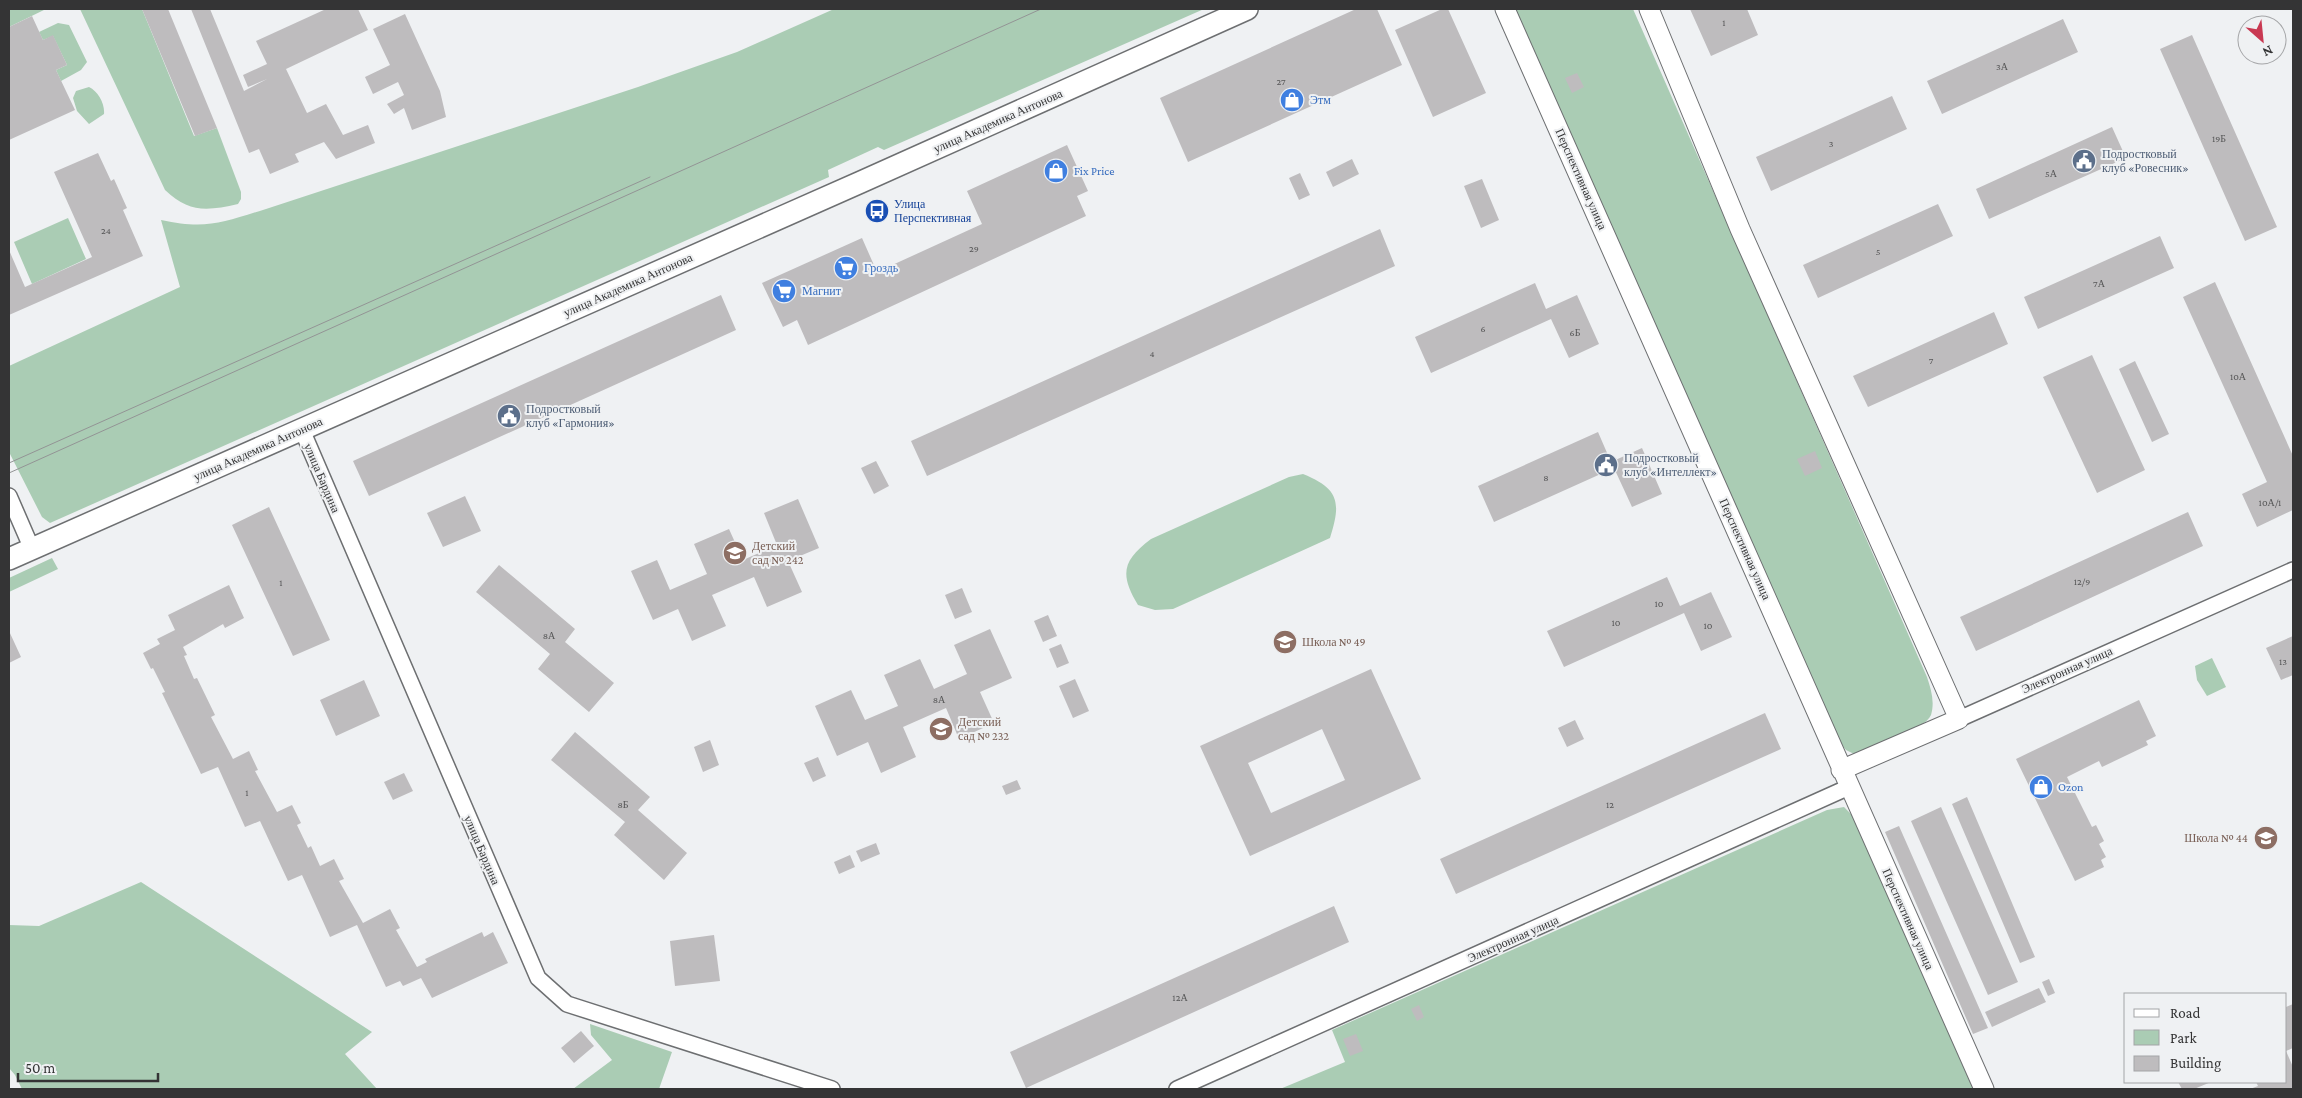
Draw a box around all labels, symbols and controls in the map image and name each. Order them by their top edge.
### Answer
north arrow [2237,15,2287,65]
house number: 1 [1722,17,1726,28]
text: N [2260,42,2276,61]
house number: 3А [1996,61,2009,72]
house number: 27 [1276,76,1286,87]
street label: улица Академика Антонова [931,86,1065,156]
shop icon: Этм [1279,87,1305,113]
place label: Этм [1310,93,1331,107]
street label: Перспективная улица [1552,126,1610,232]
house number: 19Б [2212,133,2226,144]
house number: 3 [1829,138,1834,149]
place label: Подростковый клуб «Ровесник» [2102,147,2189,175]
public building icon: Подростковый клуб «Ровесник» [2071,148,2097,174]
shop icon: Fix Price [1043,158,1069,184]
place label: Fix Price [1074,164,1115,178]
house number: 5А [2045,168,2058,179]
place label: Улица Перспективная [894,197,972,225]
bus stop icon: Улица Перспективная [864,198,890,224]
house number: 24 [101,225,111,236]
house number: 29 [969,243,979,254]
house number: 5 [1876,246,1881,257]
street label: улица Академика Антонова [561,250,695,320]
supermarket icon: Гроздь [833,255,859,281]
place label: Гроздь [864,261,899,275]
supermarket icon: Магнит [771,278,797,304]
house number: 7А [2093,278,2106,289]
place label: Магнит [802,284,842,298]
house number: 6 [1480,323,1486,334]
house number: 6Б [1570,327,1581,338]
house number: 4 [1149,348,1155,359]
house number: 7 [1929,355,1934,366]
house number: 10А [2230,371,2247,382]
place label: Подростковый клуб «Гармония» [526,402,615,430]
public building icon: Подростковый клуб «Гармония» [496,403,522,429]
street label: улица Академика Антонова [191,414,325,484]
street label: улица Бардина [301,441,343,516]
place label: Подростковый клуб «Интеллект» [1624,451,1717,479]
public building icon: Подростковый клуб «Интеллект» [1593,452,1619,478]
house number: 8 [1543,472,1549,483]
street label: Перспективная улица [1716,496,1774,602]
house number: 10А/1 [2259,497,2281,508]
place label: Детский сад № 242 [752,539,804,567]
school or university icon: Детский сад № 242 [722,540,748,566]
house number: 12/9 [2074,576,2090,587]
house number: 1 [279,577,283,588]
house number: 10 [1655,598,1664,609]
house number: 10 [1612,617,1621,628]
house number: 10 [1704,620,1713,631]
school or university icon: Школа № 49 [1272,629,1298,655]
house number: 8А [543,630,556,641]
place label: Школа № 49 [1302,635,1366,649]
street label: Электронная улица [2020,643,2115,696]
house number: 13 [2279,656,2287,667]
house number: 8А [933,694,946,705]
place label: Детский сад № 232 [958,715,1009,743]
school or university icon: Детский сад № 232 [928,716,954,742]
shop icon: Ozon [2028,774,2054,800]
place label: Ozon [2058,780,2084,794]
house number: 1 [245,787,249,798]
house number: 8Б [617,799,629,810]
house number: 12 [1606,799,1614,810]
street label: улица Бардина [461,813,503,888]
school or university icon: Школа № 44 [2253,825,2279,851]
place label: Школа № 44 [2184,831,2248,845]
street label: Перспективная улица [1879,866,1937,972]
street label: Электронная улица [1466,912,1561,965]
house number: 12А [1172,992,1188,1003]
legend [2124,993,2287,1083]
text: Road [2170,1005,2201,1021]
text: Park [2170,1030,2197,1046]
scale bar [18,1050,158,1082]
text: Building [2170,1055,2221,1072]
text: 50 m [25,1060,55,1076]

